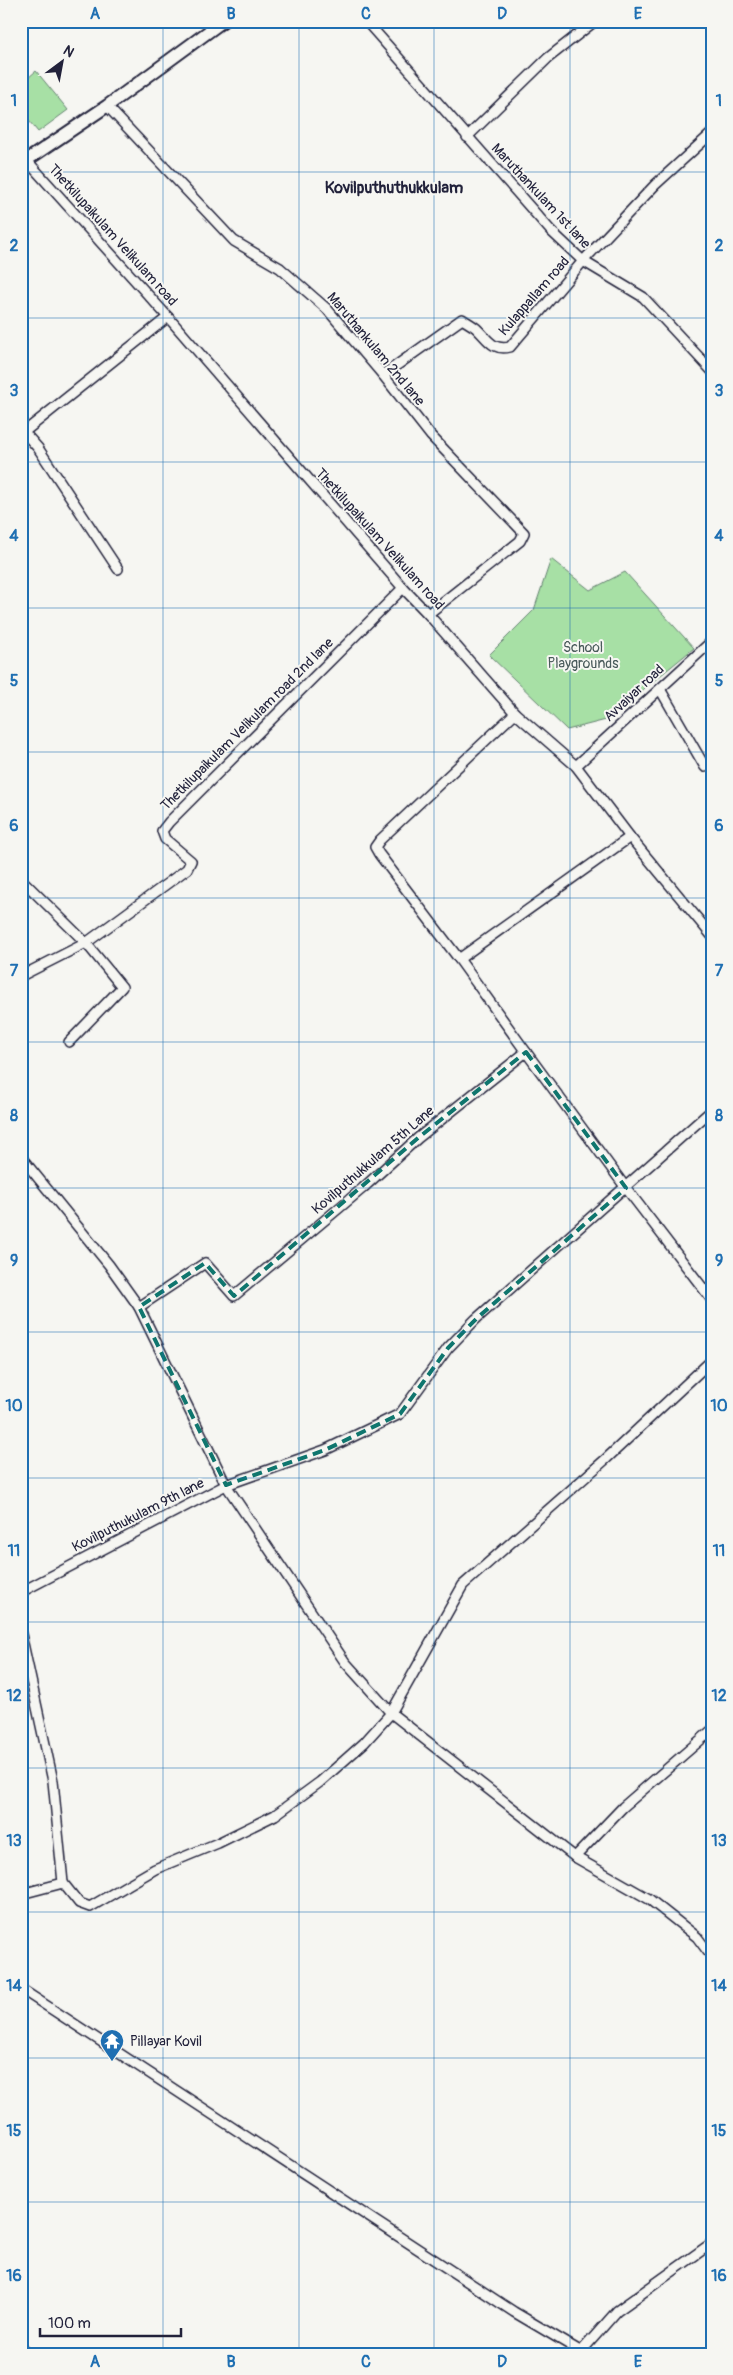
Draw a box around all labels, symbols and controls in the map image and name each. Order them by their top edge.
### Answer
text: A [90,4,101,24]
text: B [226,4,236,24]
text: C [361,4,371,24]
text: D [497,4,507,24]
text: E [634,4,643,24]
north arrow [38,38,88,88]
text: N [60,42,77,61]
text: 1 [11,91,17,111]
text: 1 [716,91,722,111]
street label: Maruthankulam 1st lane [488,140,594,252]
street label: Thetkilupaikulam Velikulam road [45,161,181,309]
district label: Kovilputhuthukkulam [325,178,463,198]
text: 2 [10,236,19,256]
text: 2 [715,236,724,256]
street label: Kulappallam road [495,253,573,339]
street label: Maruthankulam 2nd lane [324,289,429,409]
text: 3 [10,381,19,401]
text: 3 [715,381,724,401]
street label: Thetkilupaikulam Velikulam road [312,465,448,613]
text: 4 [9,526,19,546]
text: 4 [714,526,724,546]
street label: Thetkilupaikulam Velikulam road 2nd lane [157,634,337,814]
park label: School Playgrounds [548,639,619,672]
street label: Avvaiyar road [600,661,668,725]
text: 5 [10,671,19,691]
text: 5 [715,671,724,691]
text: 6 [9,816,19,836]
text: 6 [714,816,724,836]
text: 7 [10,961,19,981]
text: 7 [715,961,724,981]
street label: Kovilputhukkulam 5th Lane [308,1102,438,1218]
text: 8 [10,1106,18,1126]
text: 8 [715,1106,723,1126]
text: 9 [10,1251,18,1271]
text: 9 [715,1251,723,1271]
text: 10 [5,1396,23,1416]
text: 10 [710,1396,728,1416]
street label: Kovilputhukulam 9th lane [69,1474,207,1556]
text: 11 [8,1541,20,1561]
text: 11 [713,1541,725,1561]
text: 12 [6,1686,22,1706]
text: 12 [711,1686,727,1706]
text: 13 [6,1831,22,1851]
text: 13 [711,1831,727,1851]
text: 14 [6,1976,22,1996]
text: 14 [711,1976,727,1996]
temple icon: Pillayar Kovil [99,2028,125,2062]
place label: Pillayar Kovil [130,2033,202,2050]
text: 15 [7,2121,22,2141]
text: 15 [712,2121,727,2141]
text: 16 [6,2266,22,2286]
text: 16 [711,2266,727,2286]
scale bar [40,2305,181,2337]
text: 100 m [48,2314,91,2333]
text: A [90,2352,101,2372]
text: B [226,2352,236,2372]
text: C [361,2352,371,2372]
text: D [497,2352,507,2372]
text: E [634,2352,643,2372]

